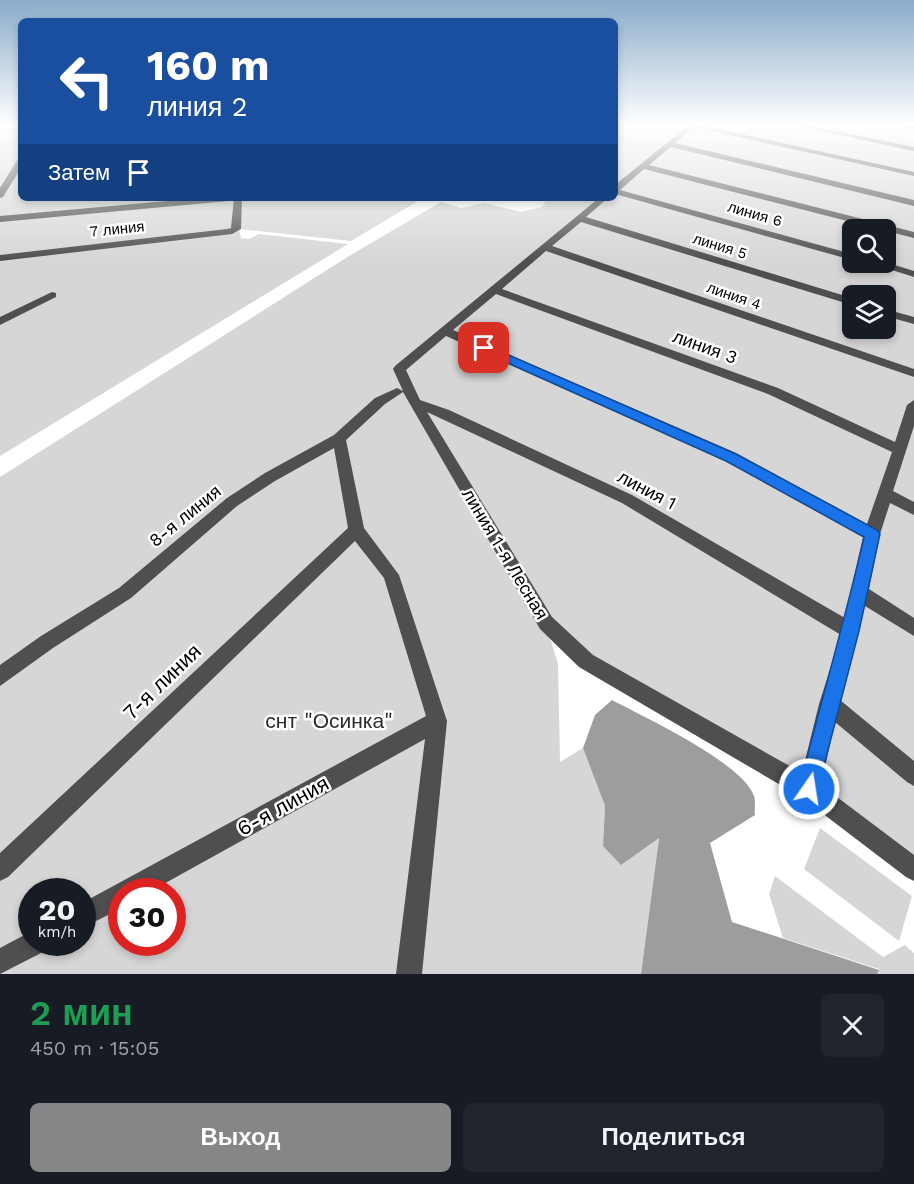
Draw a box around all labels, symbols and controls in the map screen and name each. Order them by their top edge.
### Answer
text: 160 m [147,41,270,90]
icon: left [48,42,126,120]
text: линия 2 [147,91,247,123]
icon: arrive [122,156,155,189]
text: Затем [48,160,110,185]
street label: линия 6 [726,198,784,230]
street label: 7 линия [89,217,145,241]
map controls [842,219,896,339]
button: search [842,219,896,273]
street label: линия 5 [691,229,749,263]
street label: линия 4 [704,278,764,314]
button: layers [842,285,896,339]
pin [458,322,509,373]
street label: линия 3 [670,325,740,368]
icon: arrive [467,331,500,364]
street label: линия 1 [614,465,680,514]
street label: 8-я линия [144,480,225,551]
street label: линия 1-я Лесная [458,485,553,623]
street label: 7-я линия [117,638,206,725]
park label: снт "Осинка" [265,708,393,733]
position arrow [777,757,841,821]
street label: 6-я линия [233,770,333,841]
speed limit sign: 30 [108,878,186,956]
text: 20 [38,892,76,927]
text: km/h [38,923,76,941]
text: 2 мин [30,992,133,1034]
button: close [821,994,884,1057]
text: 450 m · 15:05 [30,1036,159,1060]
button: Выход [30,1103,451,1172]
button: Поделиться [463,1103,884,1172]

